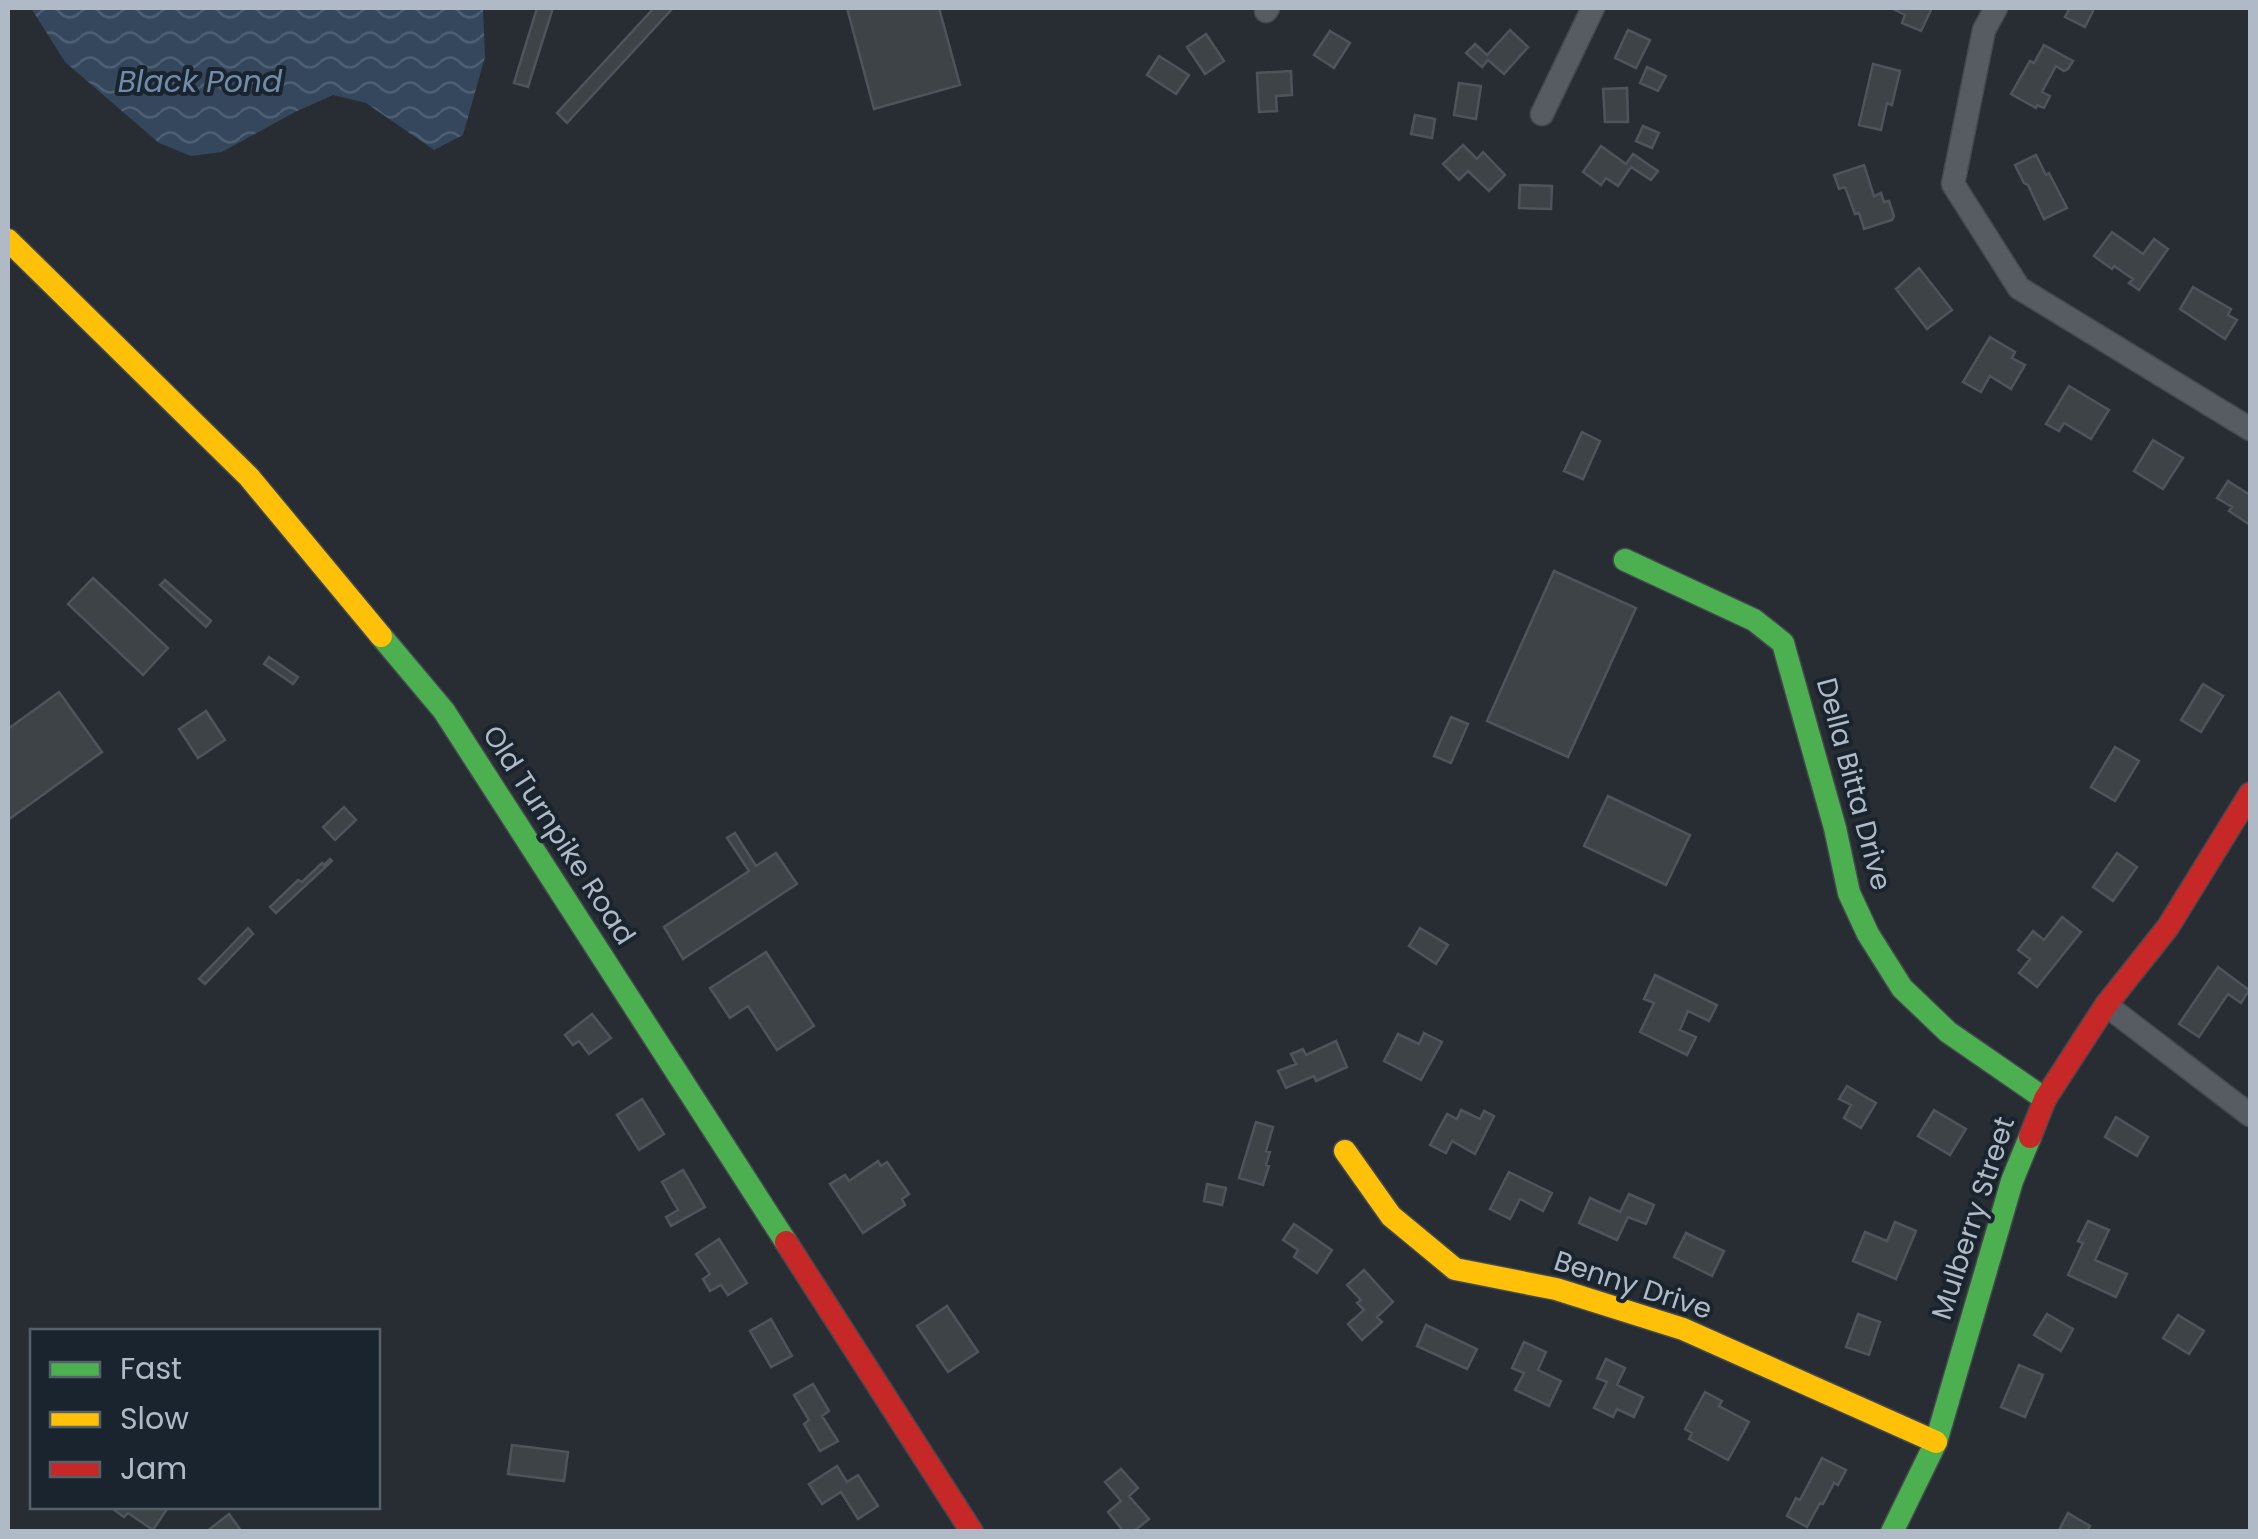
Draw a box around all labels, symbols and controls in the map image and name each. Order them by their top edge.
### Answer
water label: Black Pond [118,60,283,103]
street label: Della Bitta Drive [1807,673,1901,895]
street label: Old Turnpike Road [473,718,645,952]
street label: Mulberry Street [1922,1111,2024,1325]
street label: Benny Drive [1549,1241,1717,1329]
legend [30,1329,380,1509]
text: Fast [120,1347,182,1390]
text: Slow [120,1397,189,1440]
text: Jam [120,1447,187,1490]

